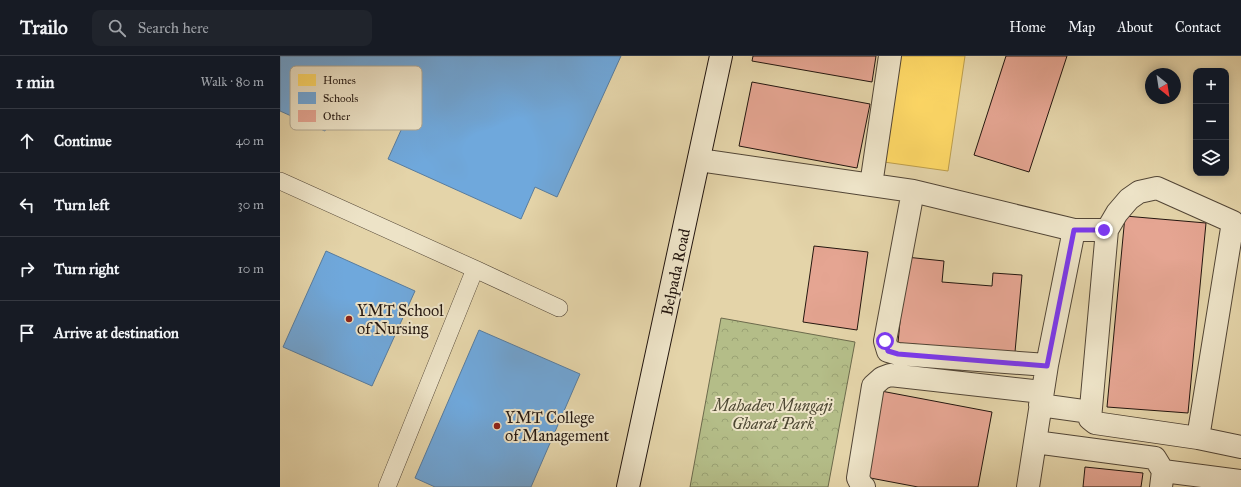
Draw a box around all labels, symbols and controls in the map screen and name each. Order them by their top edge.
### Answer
search box [92,10,372,46]
text: Trailo [20,16,68,39]
icon: search [106,17,128,39]
text: Search here [138,19,209,37]
text: Home [1009,19,1046,36]
text: Map [1068,19,1095,36]
text: About [1117,19,1153,36]
text: Contact [1175,19,1221,36]
legend [290,66,422,130]
north arrow [1145,68,1181,104]
map controls [1193,68,1229,176]
button: + [1193,68,1229,104]
text: 1 min [16,72,55,93]
text: Walk · 80 m [201,74,264,90]
text: Homes [323,74,356,87]
text: Schools [323,92,358,105]
button: − [1193,104,1229,140]
text: Other [323,110,351,123]
icon: ahead [16,130,38,152]
text: Continue [54,132,112,150]
text: 40 m [235,133,264,149]
button: layers [1193,140,1229,176]
icon: left [16,194,38,216]
text: Turn left [54,196,110,214]
text: 30 m [238,197,264,213]
route end [1095,221,1113,239]
street label: Belpada Road [657,227,694,317]
icon: right [16,258,38,280]
text: Turn right [54,260,119,278]
text: 10 m [238,261,264,277]
place label: YMT School of Nursing [357,301,444,339]
marker: YMT School of Nursing [344,314,354,324]
icon: arrive [16,322,38,344]
text: Arrive at destination [54,324,179,342]
route start [876,332,894,350]
park label: Mahadev Mungaji Gharat Park [711,396,833,433]
place label: YMT College of Management [505,408,609,446]
marker: YMT College of Management [492,421,502,431]

